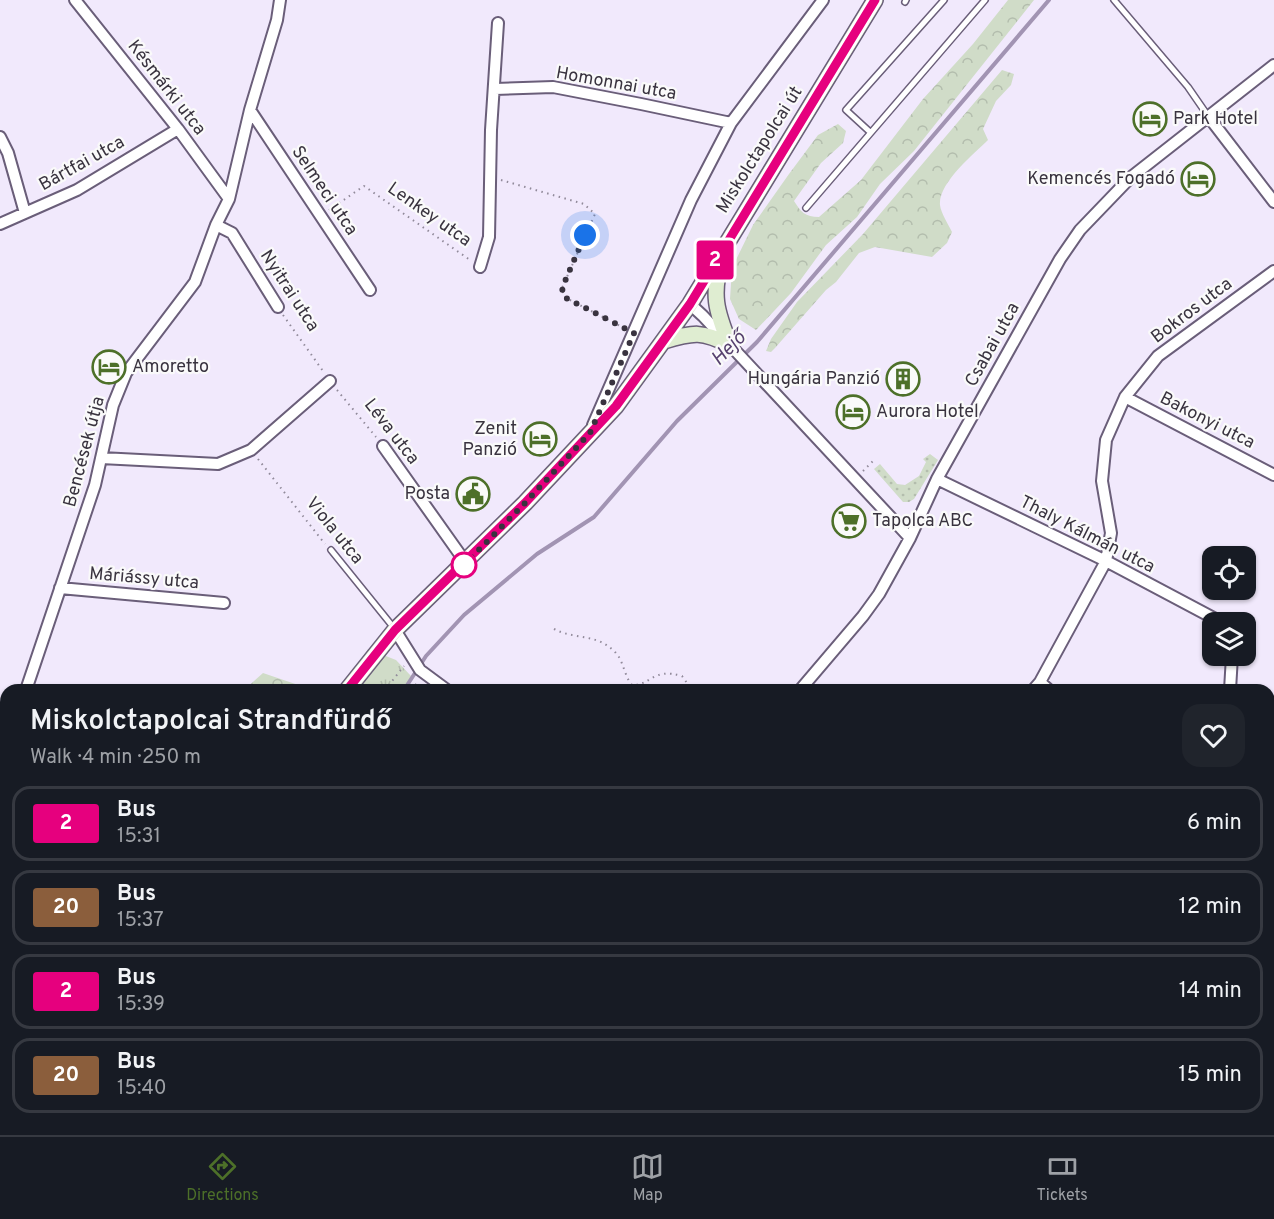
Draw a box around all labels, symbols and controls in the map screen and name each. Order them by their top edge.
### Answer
street label: Késmárki utca [122,36,210,140]
street label: Homonnai utca [554,62,678,106]
street label: Miskolctapolcai út [712,82,808,218]
hotel icon: Park Hotel [1132,101,1168,137]
place label: Park Hotel [1173,108,1258,131]
street label: Bártfai utca [35,131,129,197]
street label: Selmeci utca [286,142,362,240]
hotel icon: Kemencés Fogadó [1180,161,1216,197]
place label: Kemencés Fogadó [1027,168,1175,191]
street label: Lenkey utca [383,178,475,252]
your location [570,220,600,250]
line badge: 2 [696,240,734,280]
street label: Nyitrai utca [254,246,324,336]
text: 2 [709,247,721,274]
street label: Bokros utca [1147,273,1237,349]
street label: Csabai utca [960,299,1026,391]
water label: Hejő [706,324,754,372]
hotel icon: Amoretto [91,349,127,385]
place label: Amoretto [132,356,209,379]
building icon: Hungária Panzió [885,361,921,397]
place label: Hungária Panzió [747,368,880,391]
street label: Bakonyi utca [1155,387,1259,455]
street label: Bencések útja [59,394,111,510]
street label: Léva utca [358,394,424,470]
hotel icon: Aurora Hotel [835,394,871,430]
place label: Aurora Hotel [876,401,979,424]
place label: Zenit Panzió [462,418,517,462]
hotel icon: Zenit Panzió [522,421,558,457]
public building icon: Posta [455,476,491,512]
place label: Posta [404,483,450,506]
street label: Thaly Kálmán utca [1015,491,1159,579]
street label: Viola utca [300,493,368,569]
supermarket icon: Tapolca ABC [831,503,867,539]
place label: Tapolca ABC [872,510,973,533]
map controls [1202,546,1256,666]
button: locate [1202,546,1256,600]
unlabelled marker [451,552,477,578]
street label: Máriássy utca [88,563,200,595]
button: layers [1202,612,1256,666]
text: Miskolctapolcai Strandfürdő [30,704,392,740]
button: heart [1182,704,1245,767]
text: Walk · 4 min · 250 m [30,745,201,771]
text: Bus [117,797,156,824]
text: 2 [60,810,72,837]
text: 6 min [1187,810,1242,837]
text: 15:31 [117,824,161,850]
text: Bus [117,881,156,908]
text: 20 [53,894,79,921]
text: 12 min [1179,894,1242,921]
text: 15:37 [117,908,164,934]
text: Bus [117,965,156,992]
text: 2 [60,978,72,1005]
text: 14 min [1179,978,1242,1005]
text: 15:39 [117,992,165,1018]
text: Bus [117,1049,156,1076]
text: 20 [53,1062,79,1089]
text: 15 min [1178,1062,1242,1089]
text: 15:40 [117,1076,167,1102]
tab: Directions [186,1150,259,1206]
tab: Map [631,1150,664,1206]
tab: Tickets [1037,1150,1088,1206]

